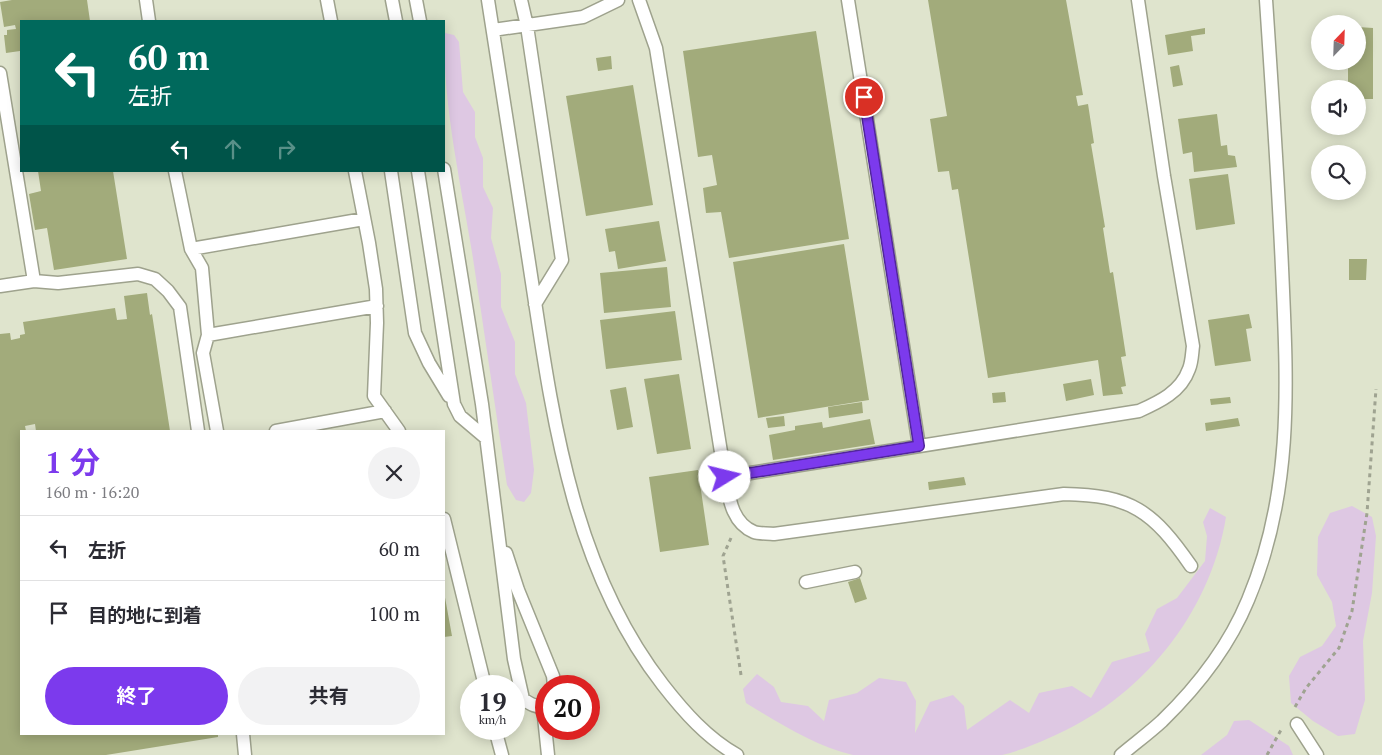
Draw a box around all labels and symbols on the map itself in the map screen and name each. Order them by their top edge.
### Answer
north arrow [1311,15,1366,70]
pin [843,76,885,118]
position arrow [698,450,750,502]
speed limit sign: 20 [535,675,600,740]

